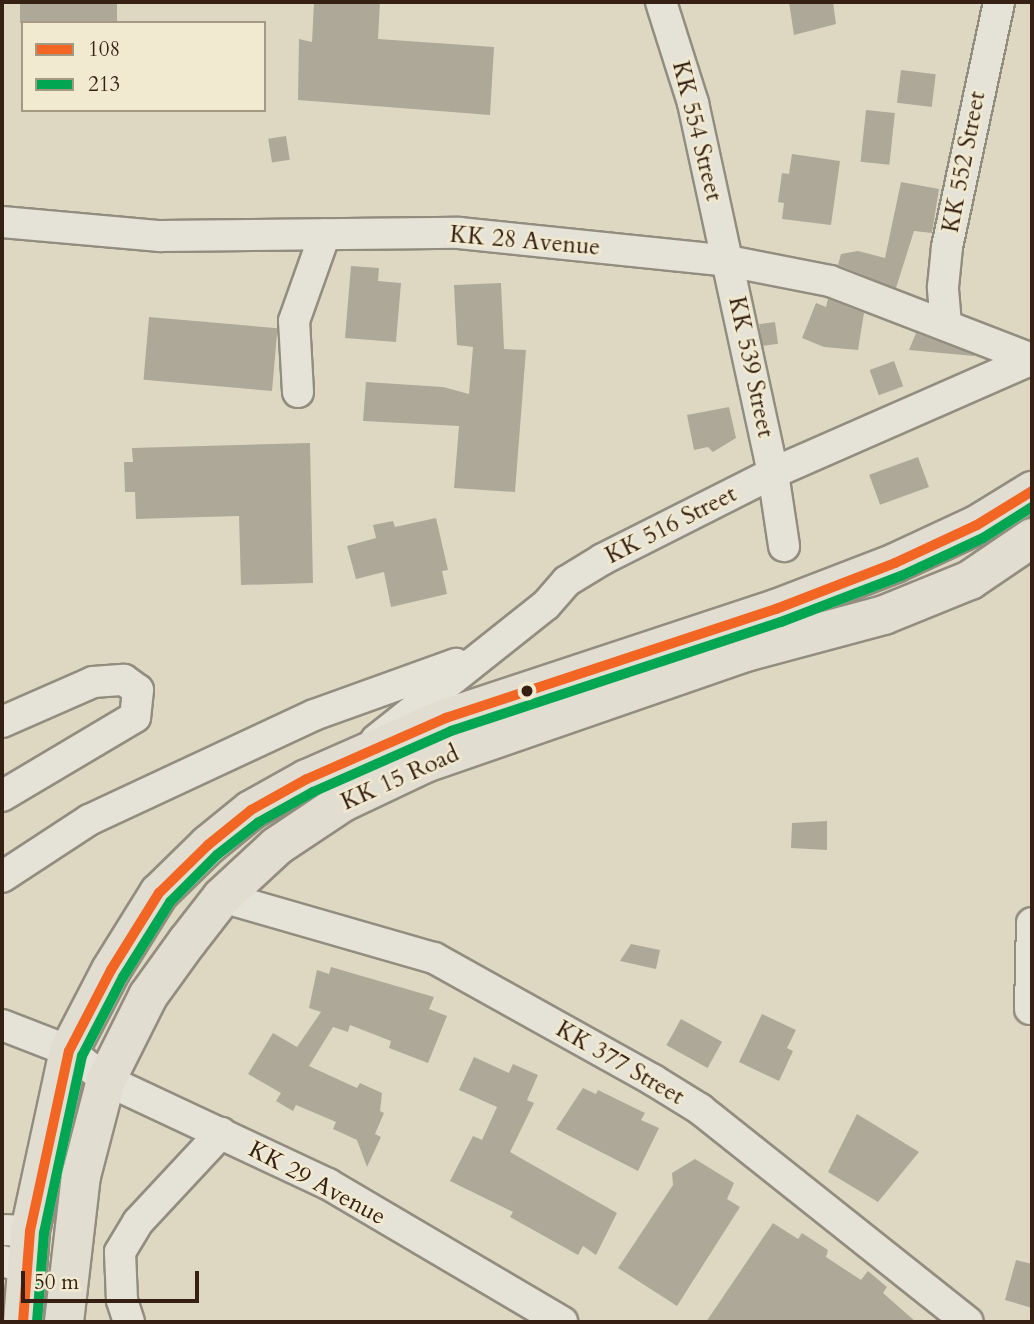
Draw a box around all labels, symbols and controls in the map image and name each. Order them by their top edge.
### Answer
legend [21,21,266,112]
text: 108 [88,35,120,64]
street label: KK 554 Street [666,58,728,204]
text: 213 [88,70,120,99]
street label: KK 552 Street [936,89,992,235]
street label: KK 28 Avenue [449,220,601,262]
street label: KK 539 Street [722,294,780,440]
street label: KK 516 Street [601,480,741,570]
unlabelled marker [520,684,534,698]
street label: KK 15 Road [337,739,463,817]
street label: KK 377 Street [551,1015,689,1111]
street label: KK 29 Avenue [244,1135,390,1231]
scale bar [24,1258,203,1302]
text: 50 m [34,1268,79,1297]

